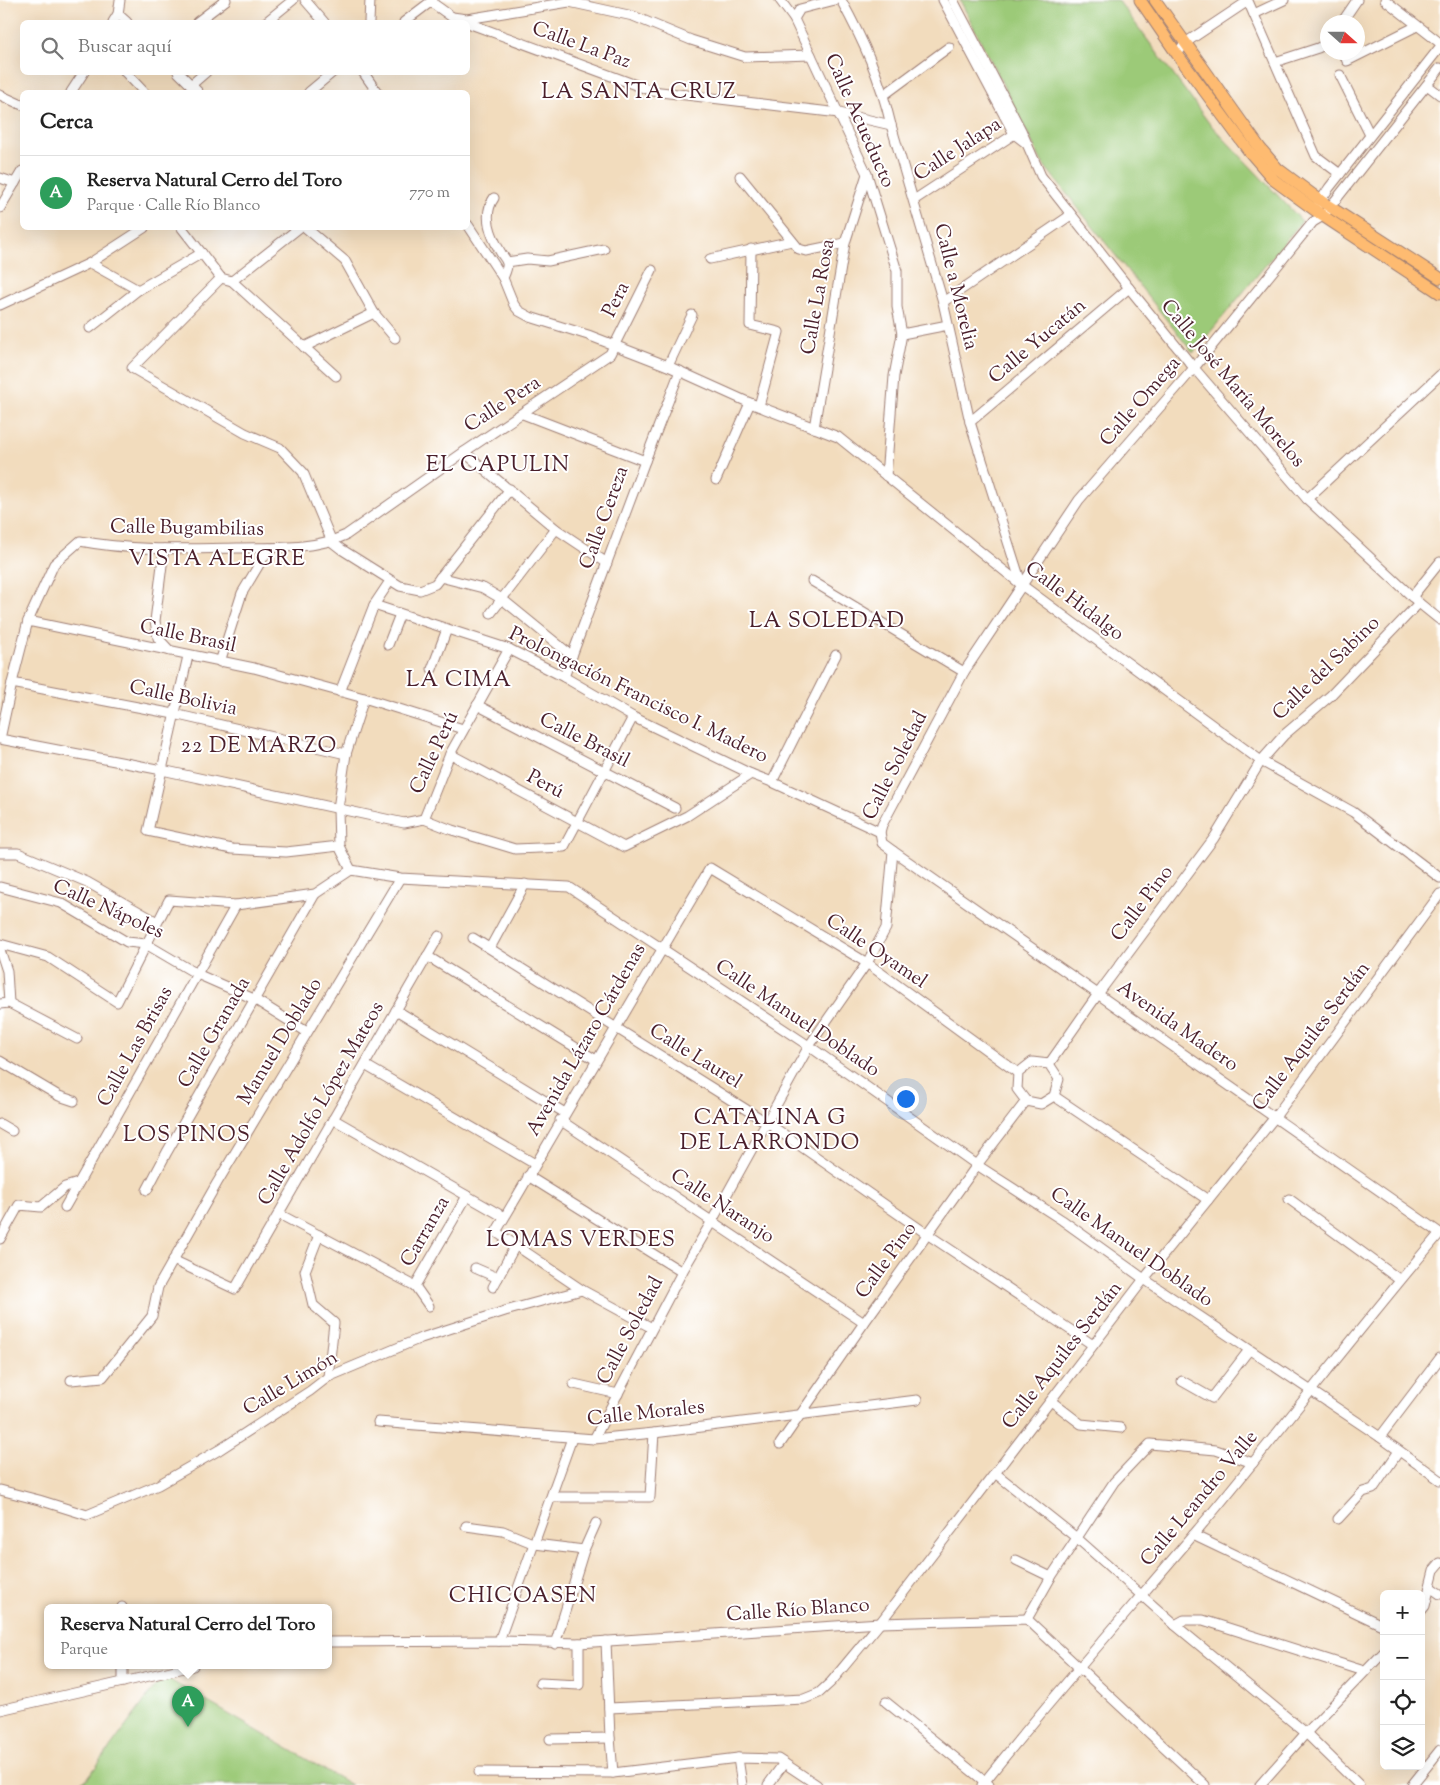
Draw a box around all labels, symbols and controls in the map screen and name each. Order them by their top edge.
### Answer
street label: Calle La Paz [528,15,634,77]
north arrow [1320,15,1365,60]
search box [20,20,470,75]
icon: search [38,34,66,62]
text: Buscar aquí [78,34,172,61]
street label: Calle Acueducto [816,49,902,193]
district label: LA SANTA CRUZ [541,77,737,109]
text: Cerca [40,108,93,138]
street label: Calle Jalapa [908,111,1008,189]
text: Reserva Natural Cerro del Toro [87,168,342,195]
text: A [50,182,63,205]
text: 770 m [409,182,450,205]
text: Parque · Calle Río Blanco [87,195,260,218]
street label: Calle a Morelia [925,221,985,353]
street label: Calle La Rosa [795,237,843,357]
street label: Pera [596,277,638,323]
street label: Calle Yucatán [983,292,1093,392]
street label: Calle José María Morelos [1153,294,1311,475]
street label: Calle Omega [1094,350,1188,454]
street label: Calle Pera [459,369,547,441]
district label: EL CAPULIN [426,450,570,482]
street label: Calle Cereza [573,462,637,574]
street label: Calle Bugambilias [110,513,264,545]
district label: VISTA ALEGRE [128,544,306,576]
street label: Calle Hidalgo [1018,555,1130,649]
district label: LA SOLEDAD [749,606,905,638]
street label: Calle del Sabino [1267,610,1387,728]
street label: Calle Brasil [137,613,239,661]
street label: Prolongación Francisco I. Madero [503,620,773,772]
district label: LA CIMA [406,665,512,697]
street label: Calle Bolivia [126,673,240,725]
street label: Calle Perú [403,706,467,799]
street label: Calle Brasil [534,706,635,776]
street label: Calle Soledad [856,707,936,825]
district label: 22 DE MARZO [181,731,337,763]
street label: Perú [521,763,569,807]
street label: Calle Pino [1105,860,1181,948]
street label: Calle Nápoles [48,873,168,947]
street label: Calle Oyamel [819,907,933,997]
street label: Avenida Lázaro Cárdenas [520,938,654,1142]
street label: Calle Manuel Doblado [709,953,885,1085]
street label: Calle Aquiles Serdán [1246,956,1378,1118]
street label: Calle Granada [171,972,259,1094]
street label: Manuel Doblado [232,973,330,1111]
street label: Avenida Madero [1110,974,1244,1080]
street label: Calle Las Brisas [91,981,181,1113]
street label: Calle Adolfo López Mateos [252,996,392,1211]
street label: Calle Laurel [643,1017,747,1097]
your location [893,1086,919,1112]
district label: CATALINA G DE LARRONDO [680,1103,860,1160]
district label: LOS PINOS [123,1120,251,1152]
street label: Calle Naranjo [664,1162,780,1252]
street label: Calle Manuel Doblado [1043,1181,1219,1315]
street label: Carranza [394,1191,458,1273]
street label: Calle Pino [849,1216,925,1305]
district label: LOMAS VERDES [486,1225,676,1257]
street label: Calle Soledad [590,1272,672,1390]
street label: Calle Aquiles Serdán [996,1276,1130,1436]
street label: Calle Limón [238,1344,344,1424]
street label: Calle Morales [586,1393,706,1435]
street label: Calle Leandro Valle [1134,1425,1266,1573]
district label: CHICOASEN [449,1581,597,1613]
map controls [1380,1590,1425,1770]
button: + [1380,1590,1425,1635]
street label: Calle Río Blanco [725,1592,871,1630]
popup [44,1604,332,1669]
text: Reserva Natural Cerro del Toro [60,1612,316,1639]
button: − [1380,1635,1425,1680]
text: Parque [60,1639,108,1662]
button: locate [1380,1680,1425,1725]
pin: A [172,1686,204,1727]
button: layers [1380,1725,1425,1770]

